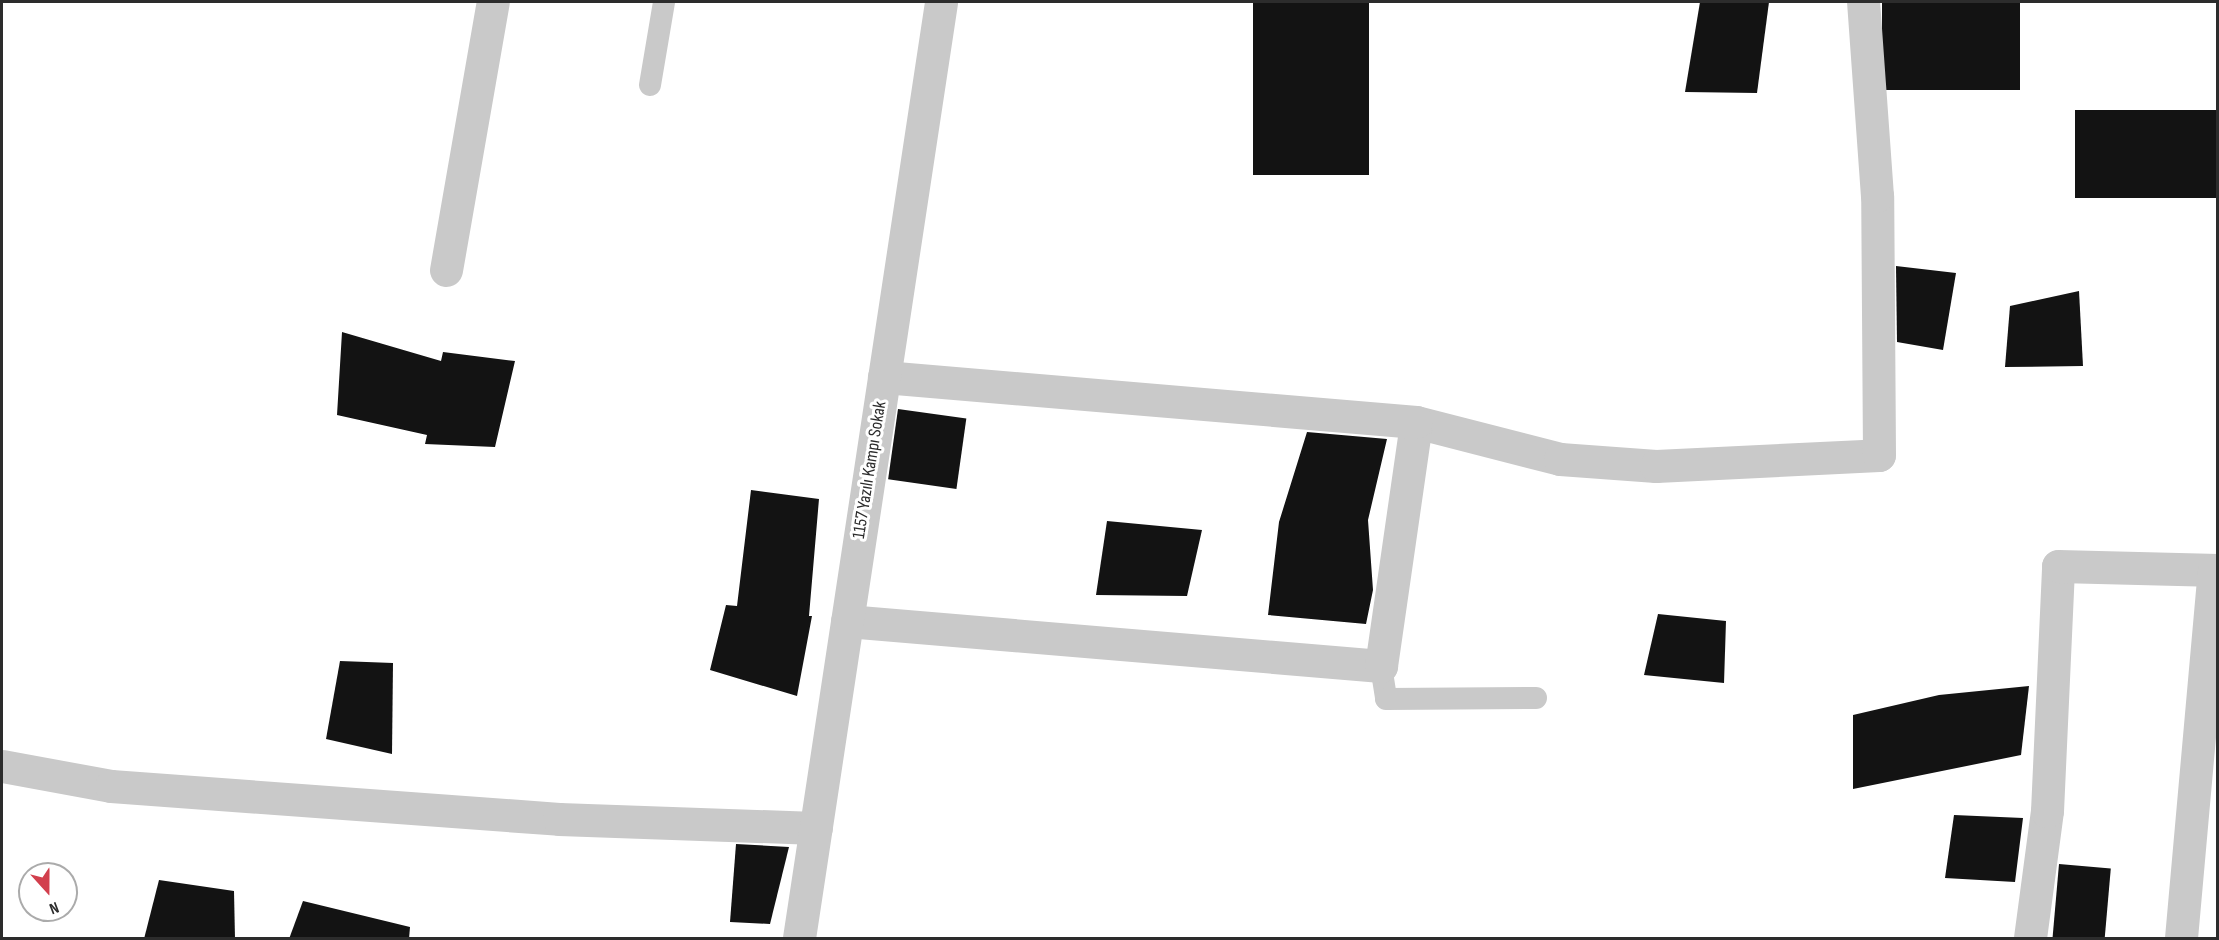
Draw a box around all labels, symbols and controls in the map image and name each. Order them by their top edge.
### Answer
street label: 1157 Yazılı Kampı Sokak [848,400,892,540]
north arrow [18,862,78,922]
text: N [47,897,61,918]

